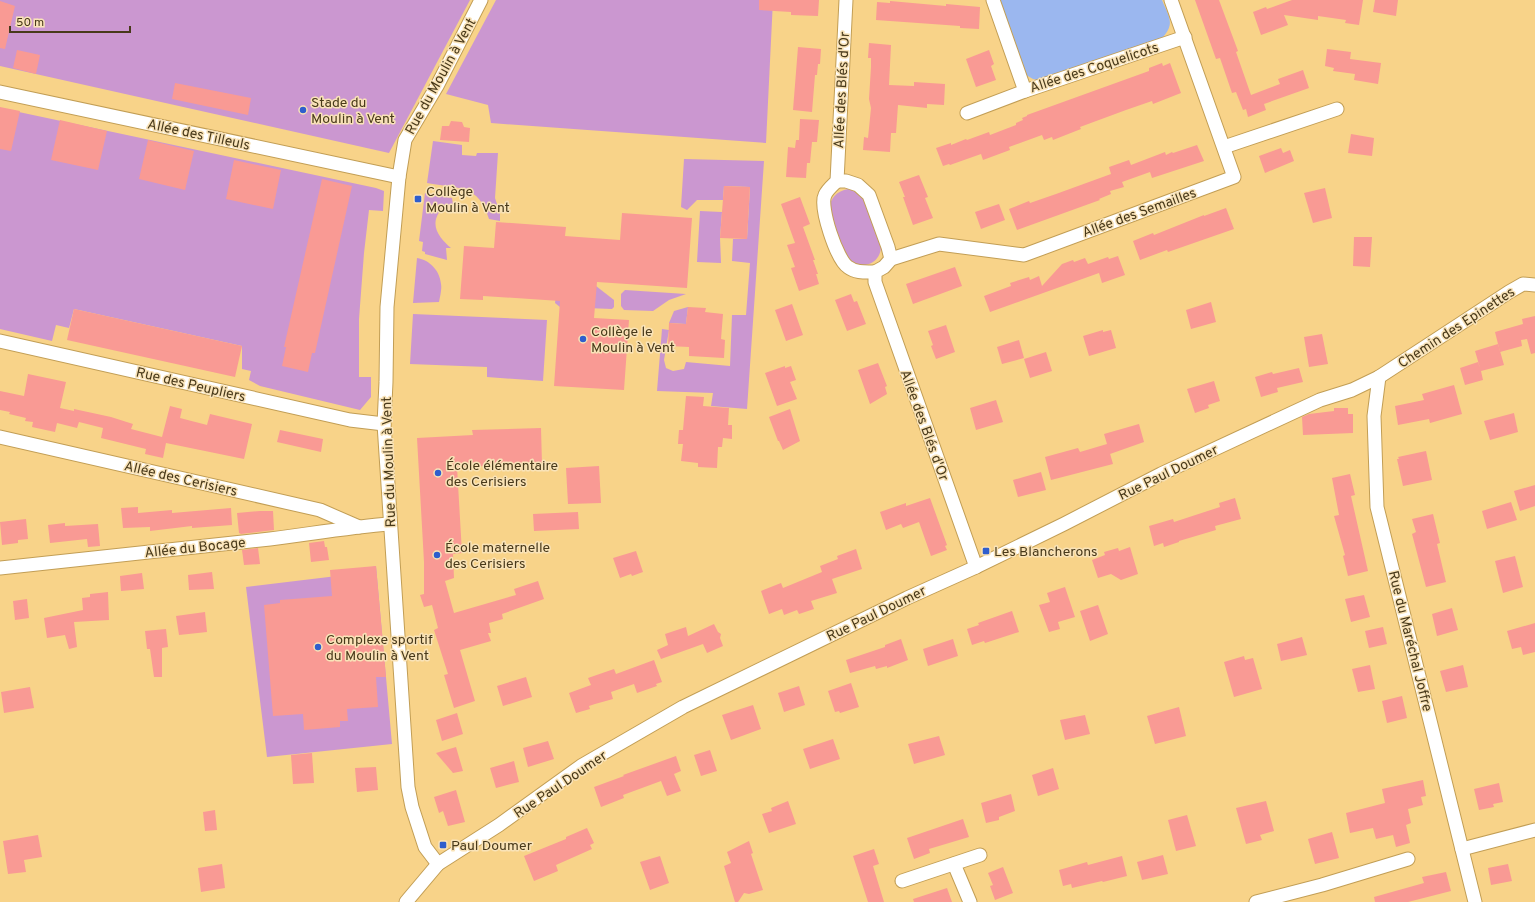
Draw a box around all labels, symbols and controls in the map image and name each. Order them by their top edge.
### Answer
scale bar [10,8,130,34]
text: 50 m [16,15,44,31]
street label: Rue du Moulin à Vent [402,15,480,138]
street label: Allée des Blés d'Or [831,31,854,149]
street label: Allée des Coquelicots [1028,40,1161,97]
place label: Stade du Moulin à Vent [311,95,395,128]
marker: Stade du Moulin à Vent [298,105,308,115]
street label: Allée des Tilleuls [146,116,252,155]
place label: Collège Moulin à Vent [426,184,510,217]
street label: Allée des Semailles [1080,185,1199,242]
marker: Collège Moulin à Vent [413,194,423,204]
street label: Chemin des Epinettes [1395,284,1518,372]
place label: Collège le Moulin à Vent [591,324,675,357]
marker: Collège le Moulin à Vent [578,334,588,344]
street label: Rue des Peupliers [134,365,247,406]
street label: Allée des Blés d'Or [896,368,952,484]
street label: Rue du Moulin à Vent [379,396,400,528]
street label: Rue Paul Doumer [1116,442,1222,505]
place label: École élémentaire des Cerisiers [446,457,558,491]
street label: Allée des Cerisiers [122,458,239,501]
marker: École élémentaire des Cerisiers [433,468,443,478]
street label: Allée du Bocage [144,535,246,562]
place label: École maternelle des Cerisiers [445,539,550,573]
place label: Les Blancherons [994,544,1098,561]
marker: Les Blancherons [981,546,991,556]
marker: École maternelle des Cerisiers [432,550,442,560]
street label: Rue du Maréchal Joffre [1384,569,1435,714]
street label: Rue Paul Doumer [824,583,930,646]
place label: Complexe sportif du Moulin à Vent [326,632,433,665]
marker: Complexe sportif du Moulin à Vent [313,642,323,652]
street label: Rue Paul Doumer [511,747,611,823]
place label: Paul Doumer [451,838,533,855]
marker: Paul Doumer [438,840,448,850]

